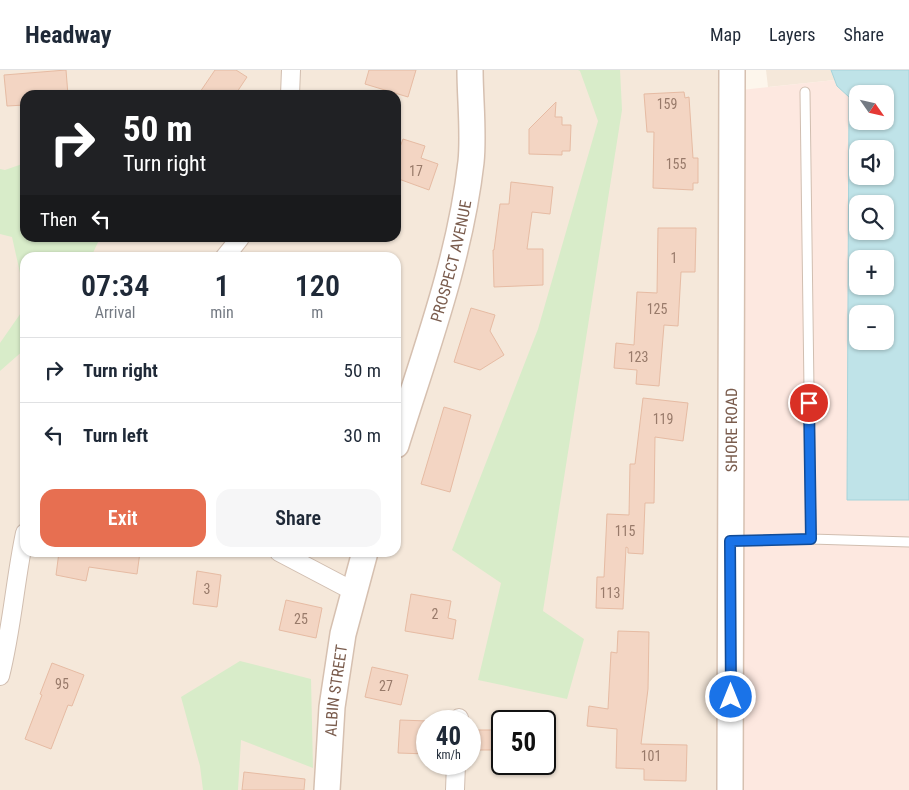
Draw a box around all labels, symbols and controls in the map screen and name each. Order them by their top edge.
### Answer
text: Headway [25,21,111,49]
text: Map [710,24,741,45]
text: Layers [769,24,816,45]
text: Share [844,24,884,45]
north arrow [849,85,894,130]
map controls [849,85,894,350]
house number: 159 [657,96,677,112]
text: 50 m [123,109,192,150]
icon: right [40,110,105,175]
button: sound [849,140,894,185]
text: Turn right [123,151,206,176]
house number: 155 [666,156,686,172]
house number: 17 [409,163,423,179]
button: search [849,195,894,240]
street label: PROSPECT AVENUE [427,199,475,324]
icon: left [87,205,115,233]
text: Then [40,208,77,231]
house number: 1 [671,250,677,266]
button: + [849,250,894,295]
text: 07:34 [81,268,149,303]
text: 1 [214,268,230,303]
text: 120 [295,268,340,303]
house number: 125 [647,301,667,317]
text: Arrival [95,303,135,322]
text: min [210,303,234,322]
text: m [311,303,323,322]
button: − [849,305,894,350]
house number: 123 [628,349,648,365]
icon: right [40,356,68,384]
text: Turn right [83,359,158,382]
text: 50 m [344,359,381,382]
pin [788,382,830,424]
street label: SHORE ROAD [722,388,741,472]
icon: arrive [795,389,823,417]
house number: 119 [653,411,673,427]
icon: left [40,421,68,449]
text: Turn left [83,424,148,447]
text: 30 m [344,424,381,447]
button: Exit [40,489,206,547]
button: Share [216,489,381,547]
house number: 115 [615,523,635,539]
house number: 3 [204,581,210,597]
house number: 113 [600,585,620,601]
house number: 2 [432,606,439,622]
house number: 25 [294,611,308,627]
street label: ALBIN STREET [321,643,351,737]
position arrow [704,670,756,722]
house number: 95 [55,676,69,692]
house number: 27 [379,678,393,694]
speed limit sign: 50 [491,710,556,775]
text: 40 [436,722,461,751]
text: km/h [436,748,461,762]
house number: 101 [641,748,661,764]

